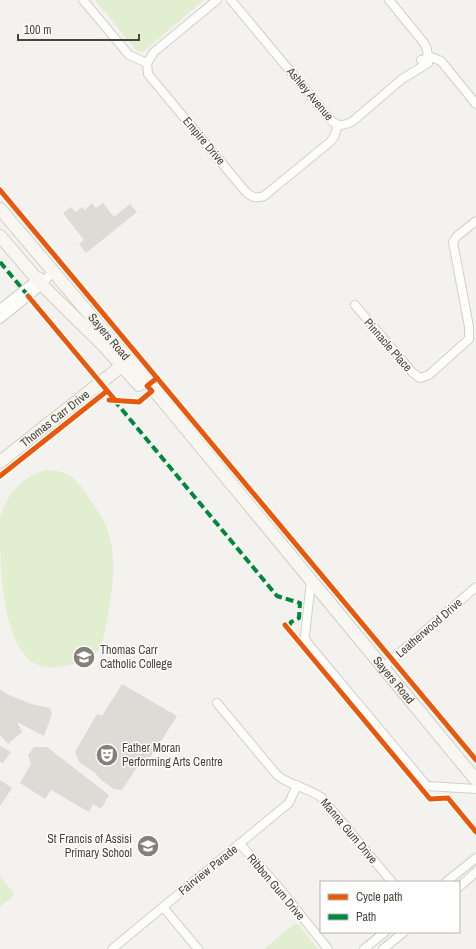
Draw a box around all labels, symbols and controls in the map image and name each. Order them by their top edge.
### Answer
scale bar [18,16,139,42]
text: 100 m [24,22,51,38]
street label: Ashley Avenue [282,63,337,124]
street label: Empire Drive [179,114,229,168]
street label: Sayers Road [84,310,133,364]
street label: Pinnacle Place [360,315,416,375]
street label: Thomas Carr Drive [17,386,93,451]
street label: Leatherwood Drive [392,595,466,661]
place label: Thomas Carr Catholic College [100,642,172,672]
school or university icon: Thomas Carr Catholic College [71,644,97,670]
street label: Sayers Road [369,653,418,707]
place label: Father Moran Performing Arts Centre [122,740,223,770]
theatre icon: Father Moran Performing Arts Centre [94,742,120,768]
street label: Manna Gum Drive [317,795,381,867]
place label: St Francis of Assisi Primary School [47,831,132,861]
school or university icon: St Francis of Assisi Primary School [135,833,161,859]
street label: Fairview Parade [175,841,241,899]
street label: Ribbon Gum Drive [244,850,308,924]
legend [320,881,460,933]
text: Cycle path [356,889,403,905]
text: Path [356,909,376,925]

